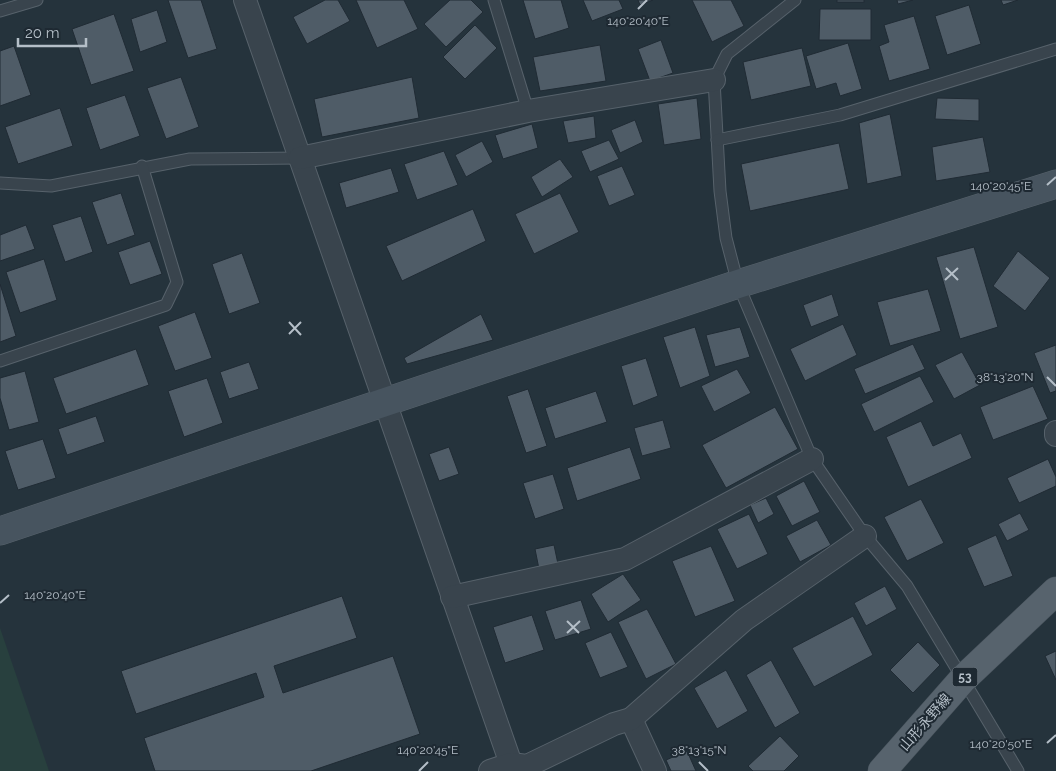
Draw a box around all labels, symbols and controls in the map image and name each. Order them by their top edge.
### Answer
text: 140°20'40"E [607,14,669,28]
scale bar [18,15,85,47]
text: 20 m [25,24,60,42]
text: 140°20'45"E [971,179,1031,193]
text: 38°13'20"N [977,370,1033,384]
text: 140°20'40"E [24,588,86,602]
road number: 53 [952,668,978,686]
street label: 山形永野線 [896,690,954,754]
text: 140°20'50"E [970,737,1032,751]
text: 140°20'45"E [398,743,458,757]
text: 38°13'15"N [672,743,726,757]

